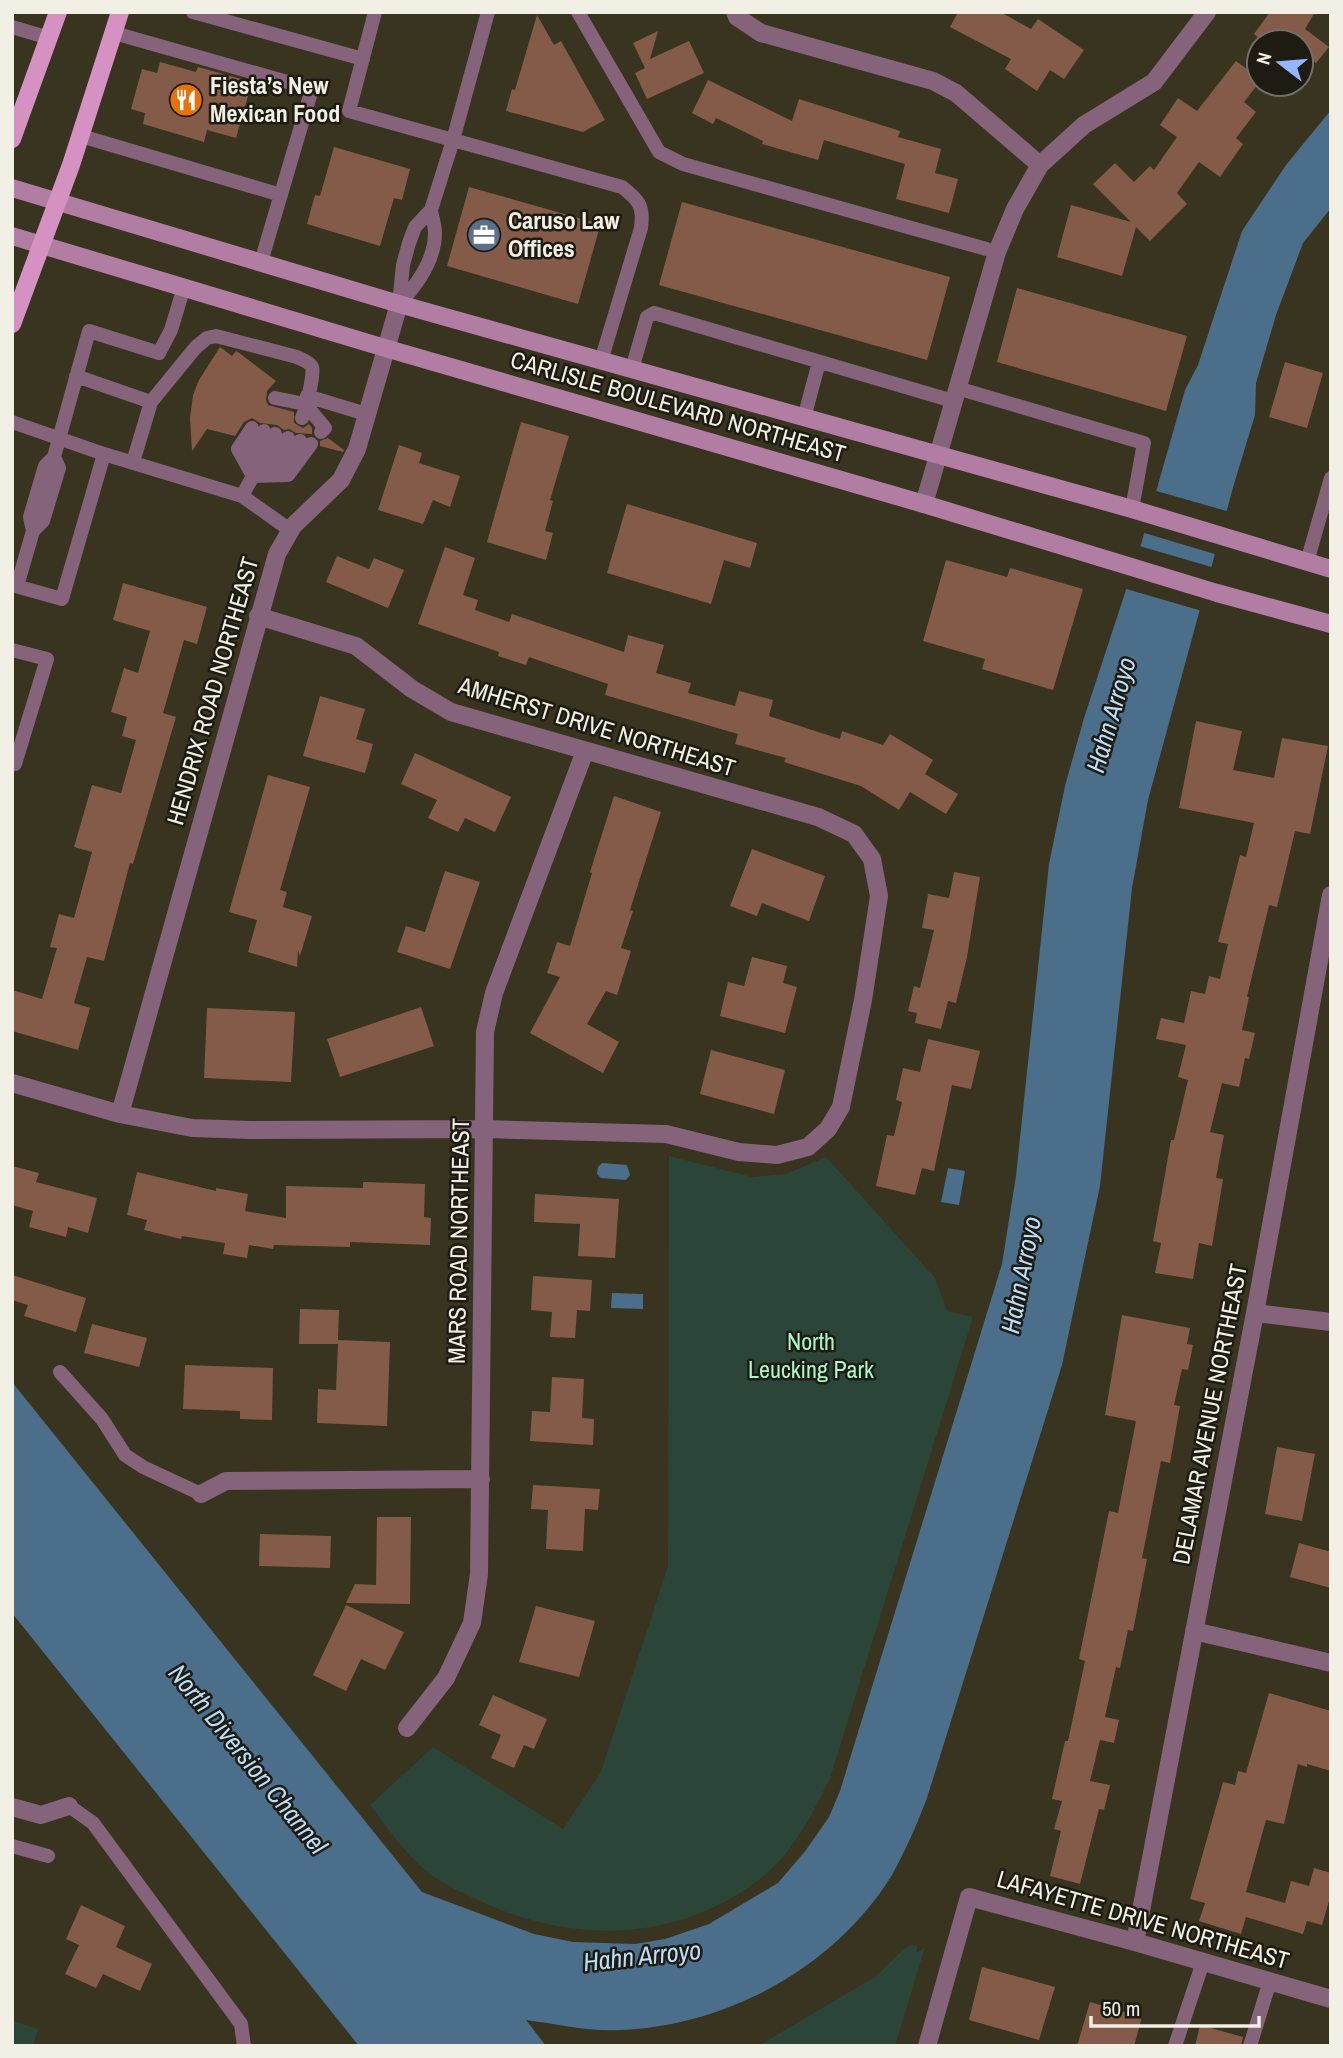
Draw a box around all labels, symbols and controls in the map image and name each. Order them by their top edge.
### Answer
north arrow [1245,28,1315,98]
text: N [1250,49,1278,67]
place label: Fiesta’s New Mexican Food [210,69,340,129]
restaurant icon: Fiesta’s New Mexican Food [167,81,205,119]
place label: Caruso Law Offices [508,204,620,264]
office icon: Caruso Law Offices [465,216,503,254]
street label: CARLISLE BOULEVARD NORTHEAST [507,343,850,469]
street label: HENDRIX ROAD NORTHEAST [158,553,266,828]
water label: Hahn Arroyo [1077,653,1144,777]
street label: AMHERST DRIVE NORTHEAST [454,668,740,783]
street label: MARS ROAD NORTHEAST [440,1118,476,1364]
water label: Hahn Arroyo [992,1214,1049,1336]
street label: DELAMAR AVENUE NORTHEAST [1164,1261,1254,1567]
park label: North Leucking Park [748,1325,874,1385]
water label: North Diversion Channel [161,1657,337,1862]
street label: LAFAYETTE DRIVE NORTHEAST [994,1862,1293,1976]
water label: Hahn Arroyo [581,1932,703,1979]
scale bar [1091,1984,1259,2028]
text: 50 m [1102,1994,1140,2023]

